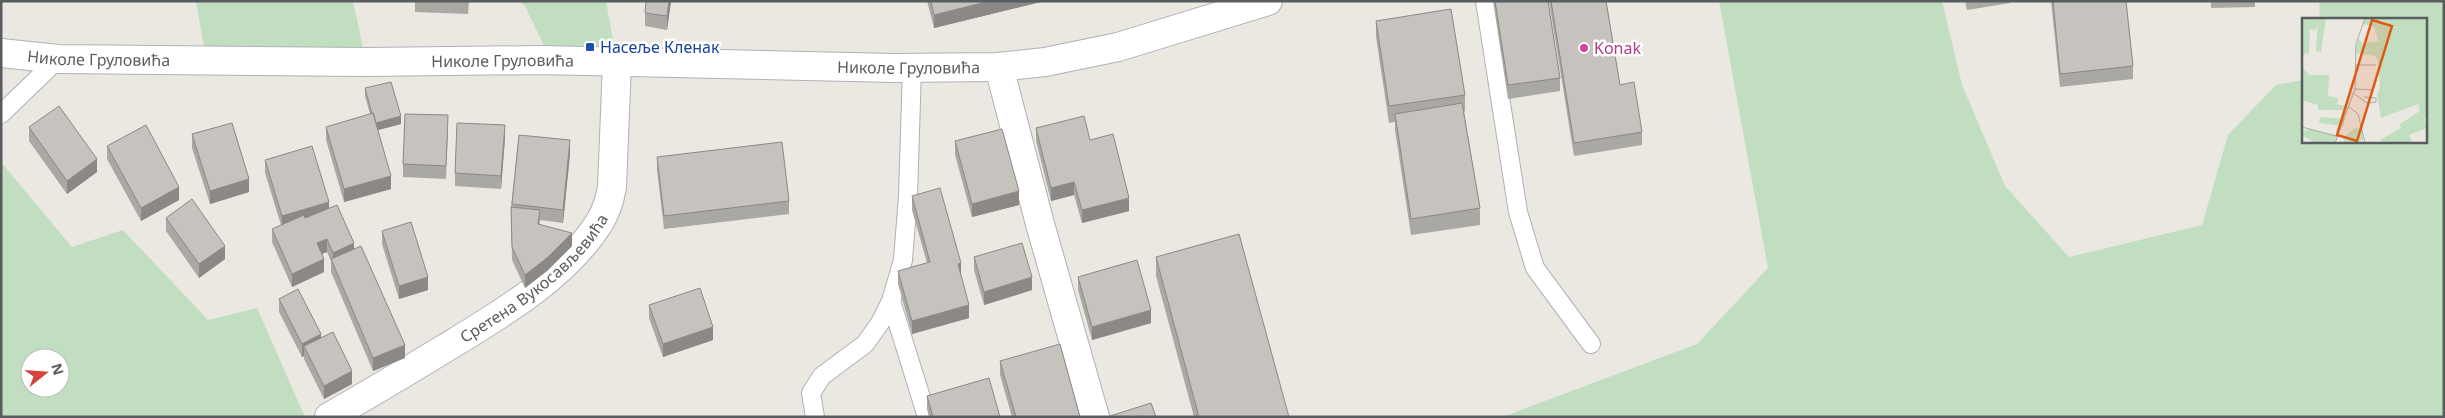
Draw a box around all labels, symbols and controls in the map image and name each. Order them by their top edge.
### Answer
inset map [2302,18,2428,142]
place label: Насеље Кленак [600,36,720,58]
place label: Konak [1594,37,1641,59]
marker: Насеље Кленак [584,41,596,53]
marker: Konak [1578,42,1590,54]
street label: Николе Груловића [26,45,170,71]
street label: Николе Груловића [431,49,574,72]
street label: Николе Груловића [837,56,980,79]
street label: Сретена Вукосављевића [456,210,613,348]
north arrow [20,348,70,398]
text: N [47,361,69,377]

